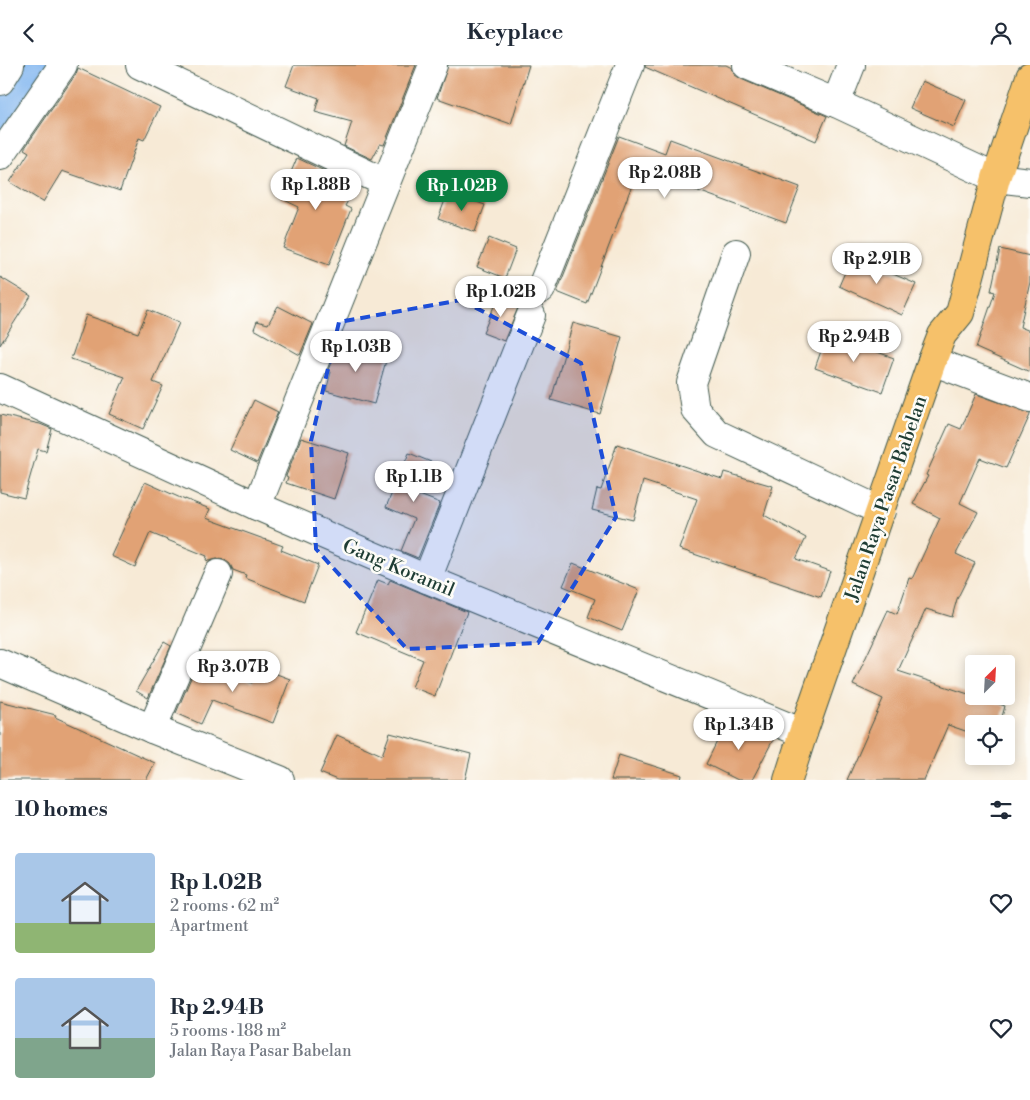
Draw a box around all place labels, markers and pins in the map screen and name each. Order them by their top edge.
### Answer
pin: Rp 2.08B [613,157,717,199]
pin: Rp 1.88B [264,169,368,211]
pin: Rp 1.02B [410,169,514,212]
pin: Rp 2.91B [825,243,929,285]
pin: Rp 1.02B [449,275,553,318]
pin: Rp 2.94B [802,321,906,363]
pin: Rp 1.03B [304,331,408,373]
pin: Rp 1.1B [368,461,460,503]
pin: Rp 3.07B [181,651,285,693]
pin: Rp 1.34B [687,709,791,751]

